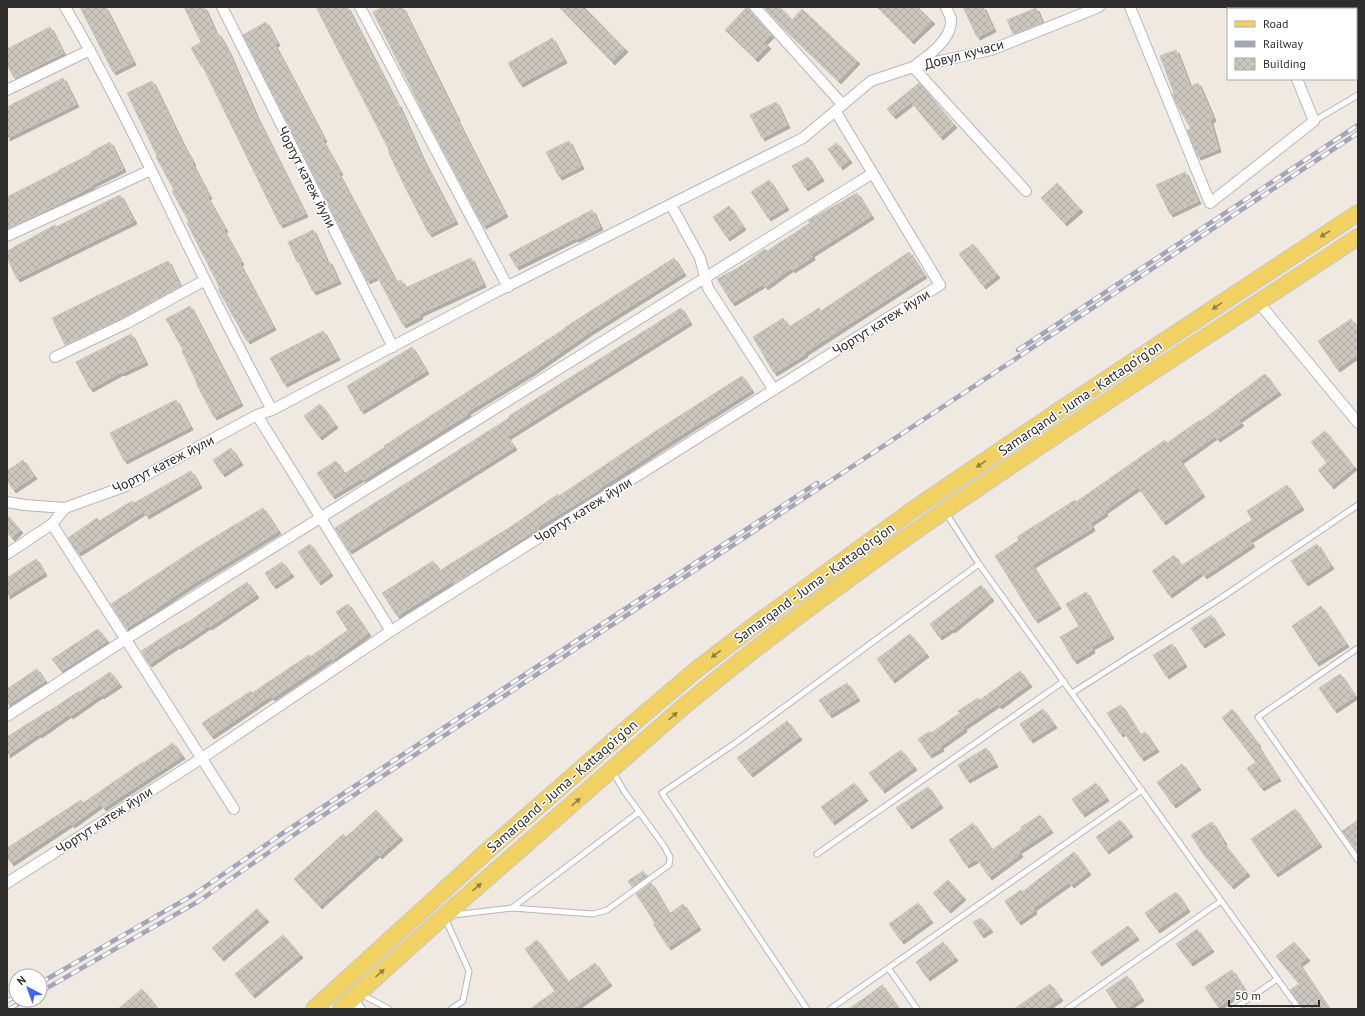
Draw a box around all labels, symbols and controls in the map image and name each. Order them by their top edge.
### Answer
legend [1227,8,1357,80]
text: Road [1263,16,1288,31]
street label: Довул кучаси [922,35,1006,73]
text: Railway [1263,36,1303,51]
text: Building [1263,56,1306,71]
street label: Чортут катеж йули [274,123,340,231]
one-way arrow [1320,230,1331,238]
street label: Чортут катеж йули [829,285,933,359]
one-way arrow [1212,302,1222,310]
street label: Samarqand - Juma - Kattaqo‘rg‘on [995,336,1165,460]
street label: Чортут катеж йули [109,431,217,497]
one-way arrow [976,460,986,468]
street label: Чортут катеж йули [531,473,635,547]
street label: Samarqand - Juma - Kattaqo‘rg‘on [730,519,898,647]
one-way arrow [711,650,722,659]
one-way arrow [669,712,678,721]
street label: Samarqand - Juma - Kattaqo‘rg‘on [483,716,641,856]
street label: Чортут катеж йули [52,782,156,858]
one-way arrow [570,797,581,806]
one-way arrow [472,882,483,891]
north arrow [8,968,48,1008]
one-way arrow [375,969,386,978]
text: N [14,973,29,988]
scale bar [1229,982,1319,1008]
text: 50 m [1235,988,1261,1003]

